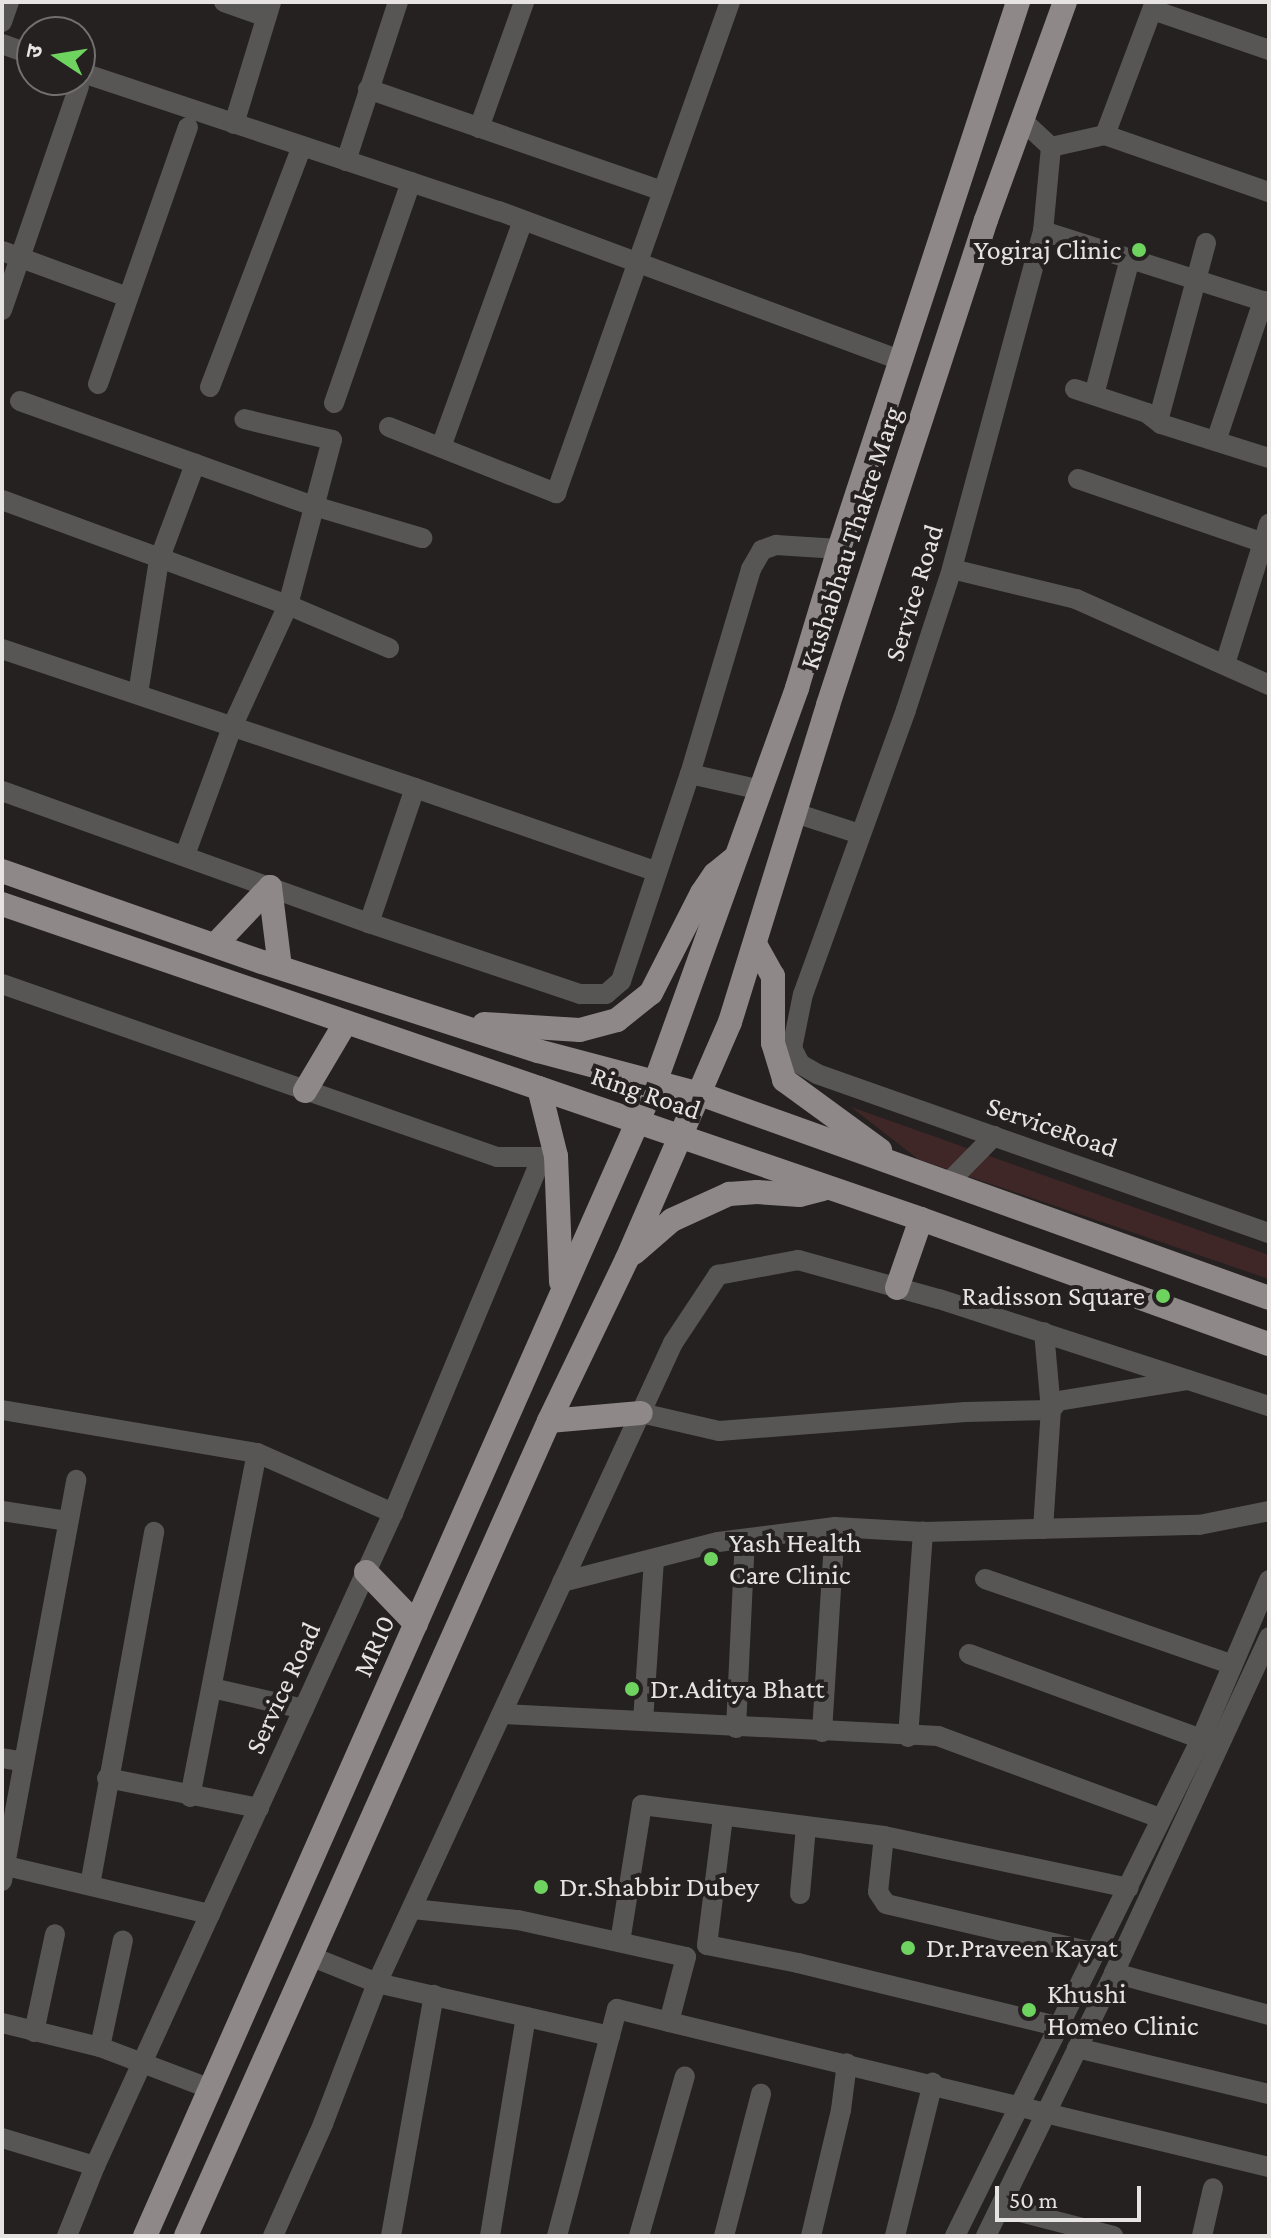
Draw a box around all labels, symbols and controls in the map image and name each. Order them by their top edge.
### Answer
north arrow [16,16,96,96]
text: उ [20,42,48,60]
place label: Yogiraj Clinic [974,233,1121,267]
marker: Yogiraj Clinic [1128,239,1150,261]
street label: Kushabhau Thakre Marg [793,402,909,674]
street label: Service Road [877,520,951,666]
street label: Ring Road [587,1059,705,1127]
street label: ServiceRoad [982,1089,1122,1165]
place label: Radisson Square [962,1279,1145,1313]
marker: Radisson Square [1152,1285,1174,1307]
place label: Yash Health Care Clinic [729,1526,862,1592]
marker: Yash Health Care Clinic [700,1548,722,1570]
street label: MR10 [346,1610,402,1682]
street label: Service Road [238,1617,328,1759]
place label: Dr.Aditya Bhatt [650,1672,824,1706]
marker: Dr.Aditya Bhatt [621,1678,643,1700]
place label: Dr.Shabbir Dubey [559,1870,759,1904]
marker: Dr.Shabbir Dubey [530,1876,552,1898]
place label: Dr.Praveen Kayat [926,1931,1118,1965]
marker: Dr.Praveen Kayat [897,1937,919,1959]
place label: Khushi Homeo Clinic [1047,1977,1198,2043]
marker: Khushi Homeo Clinic [1018,1999,1040,2021]
scale bar [999,2170,1145,2220]
text: 50 m [1009,2186,1058,2213]

